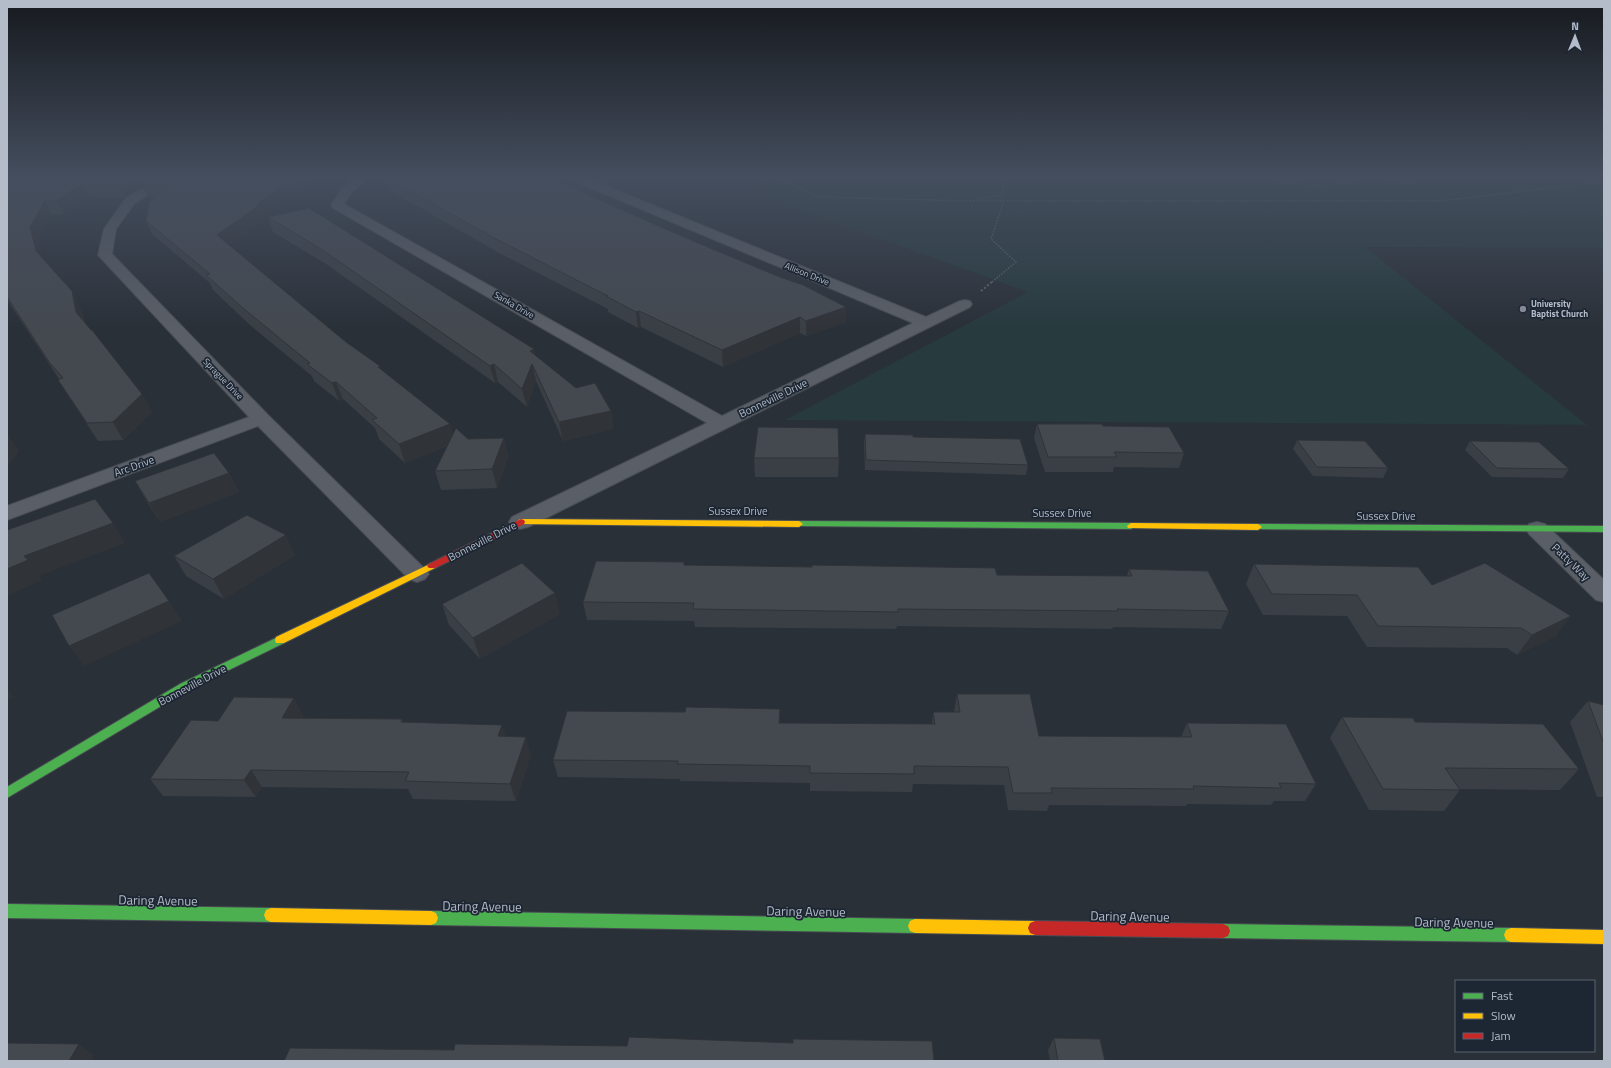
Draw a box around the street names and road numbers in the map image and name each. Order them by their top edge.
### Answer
street label: Allison Drive [783,259,832,289]
street label: Sanka Drive [492,288,537,322]
street label: Sprague Drive [200,355,247,403]
street label: Bonneville Drive [736,374,810,422]
street label: Arc Drive [112,451,157,481]
street label: Sussex Drive [709,503,768,519]
street label: Sussex Drive [1033,505,1092,521]
street label: Sussex Drive [1357,508,1416,524]
street label: Bonneville Drive [445,517,519,565]
street label: Patty Way [1548,540,1594,585]
street label: Bonneville Drive [155,660,229,710]
street label: Daring Avenue [118,889,198,911]
street label: Daring Avenue [442,895,522,917]
street label: Daring Avenue [766,900,846,922]
street label: Daring Avenue [1090,905,1170,927]
street label: Daring Avenue [1414,911,1494,933]

